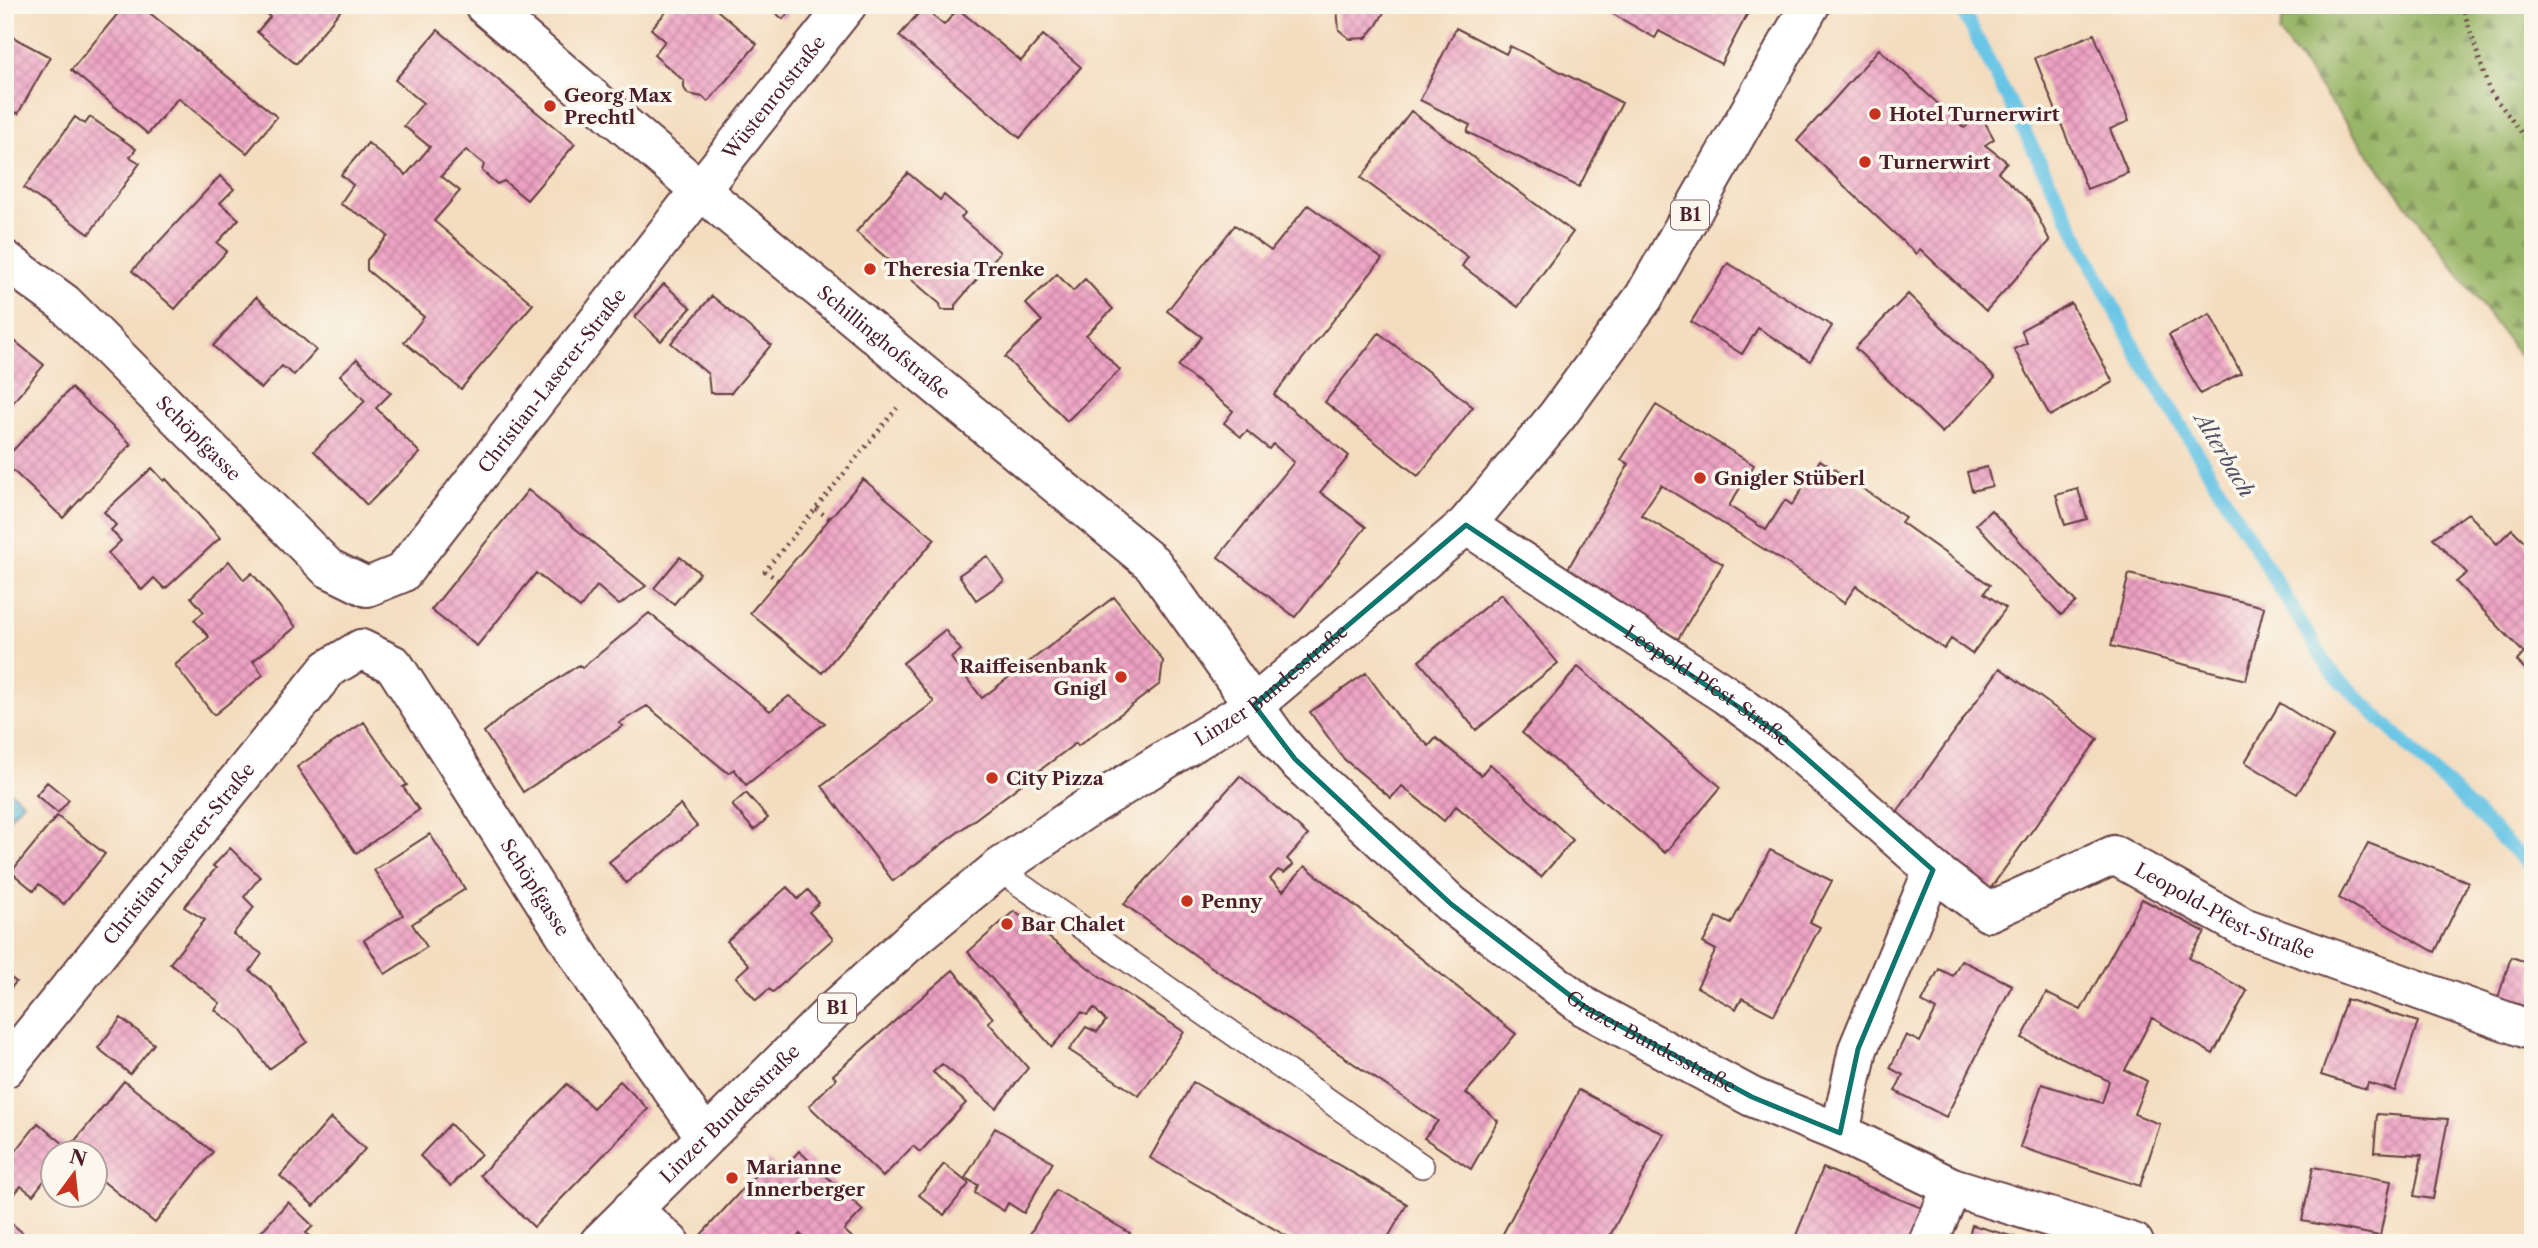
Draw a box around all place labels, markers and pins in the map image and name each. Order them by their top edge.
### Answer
place label: Georg Max Prechtl [564,84,672,129]
marker: Georg Max Prechtl [542,98,558,114]
place label: Hotel Turnerwirt [1889,103,2060,126]
marker: Hotel Turnerwirt [1867,106,1883,122]
place label: Turnerwirt [1879,151,1991,174]
marker: Turnerwirt [1857,154,1873,170]
place label: Theresia Trenke [884,258,1045,281]
marker: Theresia Trenke [862,261,878,277]
place label: Gnigler Stüberl [1714,467,1865,490]
marker: Gnigler Stüberl [1692,470,1708,486]
place label: Raiffeisenbank Gnigl [960,655,1107,700]
marker: Raiffeisenbank Gnigl [1113,669,1129,685]
place label: City Pizza [1006,767,1105,790]
marker: City Pizza [984,770,1000,786]
place label: Penny [1201,890,1264,913]
marker: Penny [1179,893,1195,909]
place label: Bar Chalet [1021,913,1125,936]
marker: Bar Chalet [999,916,1015,932]
place label: Marianne Innerberger [746,1156,866,1201]
marker: Marianne Innerberger [724,1170,740,1186]

